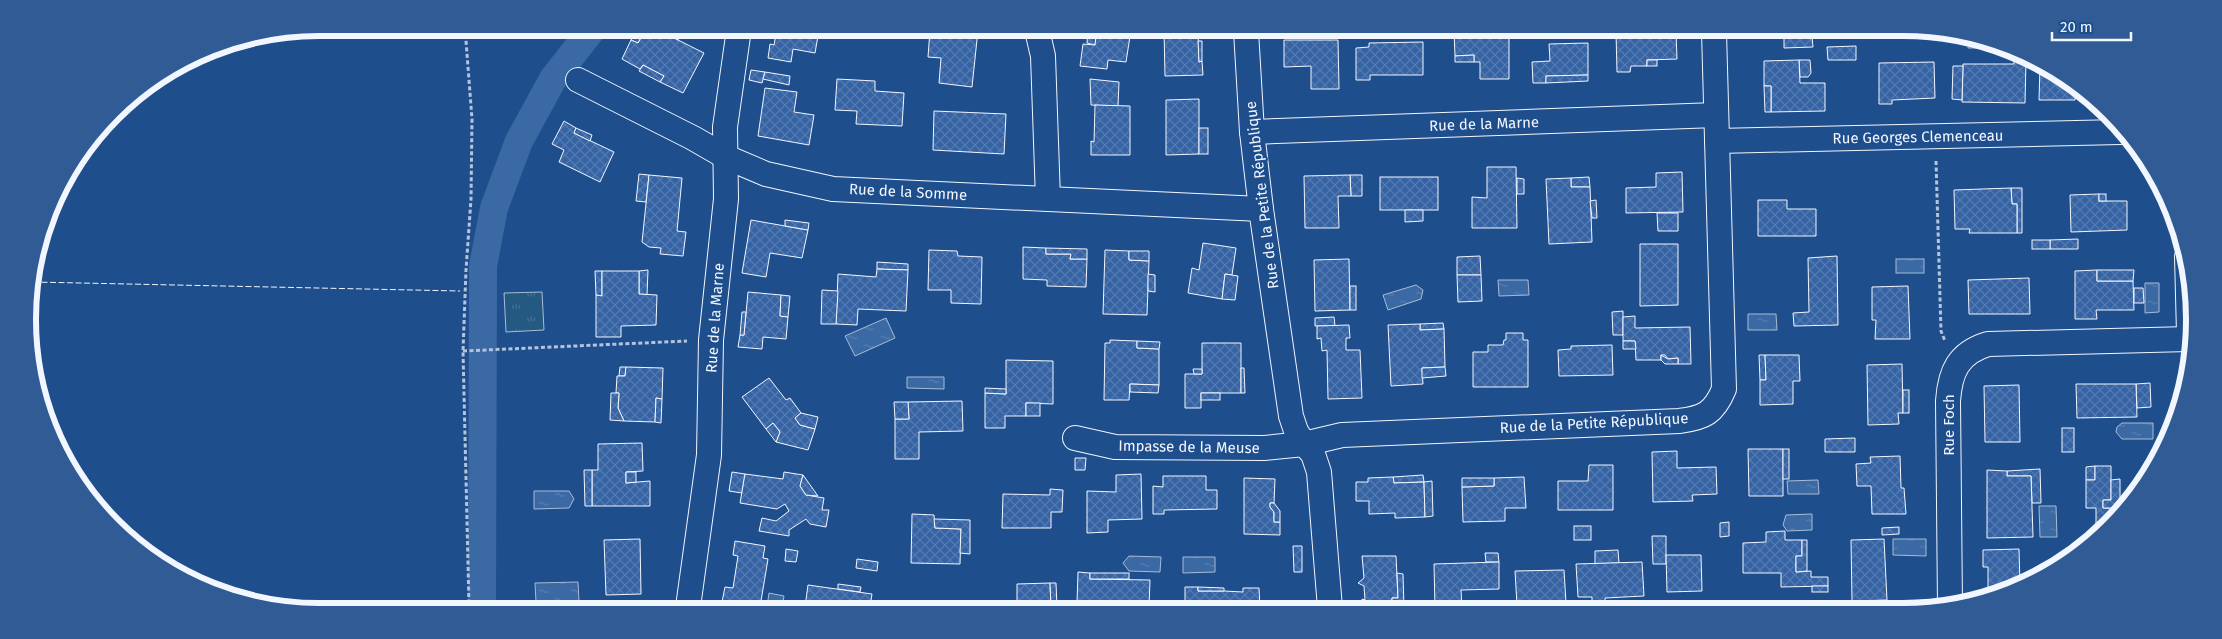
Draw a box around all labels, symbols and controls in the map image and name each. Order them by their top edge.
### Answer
scale bar [2052,10,2131,42]
text: 20 m [2060,18,2093,36]
street label: Rue de la Petite République [1242,100,1282,290]
street label: Rue de la Marne [1429,113,1539,135]
street label: Rue Georges Clemenceau [1832,127,2004,147]
street label: Rue de la Somme [848,180,968,204]
street label: Rue de la Marne [702,262,728,374]
street label: Rue Foch [1940,394,1958,456]
street label: Rue de la Petite République [1499,409,1689,437]
street label: Impasse de la Meuse [1118,437,1260,457]

